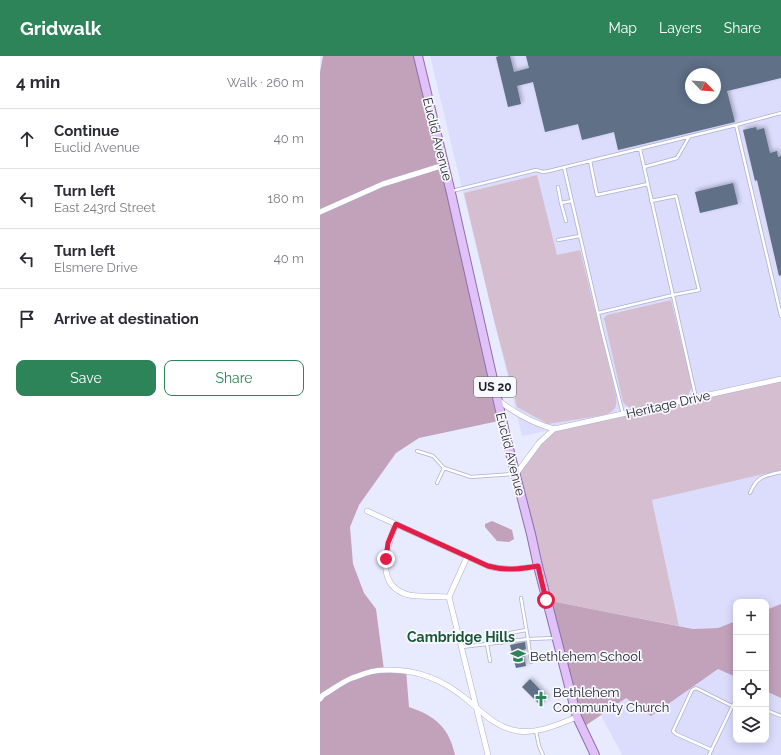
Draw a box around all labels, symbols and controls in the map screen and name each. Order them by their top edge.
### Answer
text: Gridwalk [20,17,101,39]
text: Map [609,20,637,36]
text: Layers [659,20,702,36]
text: Share [724,20,761,36]
north arrow [685,68,721,104]
text: 4 min [16,72,60,92]
text: Walk · 260 m [227,75,304,90]
street label: Euclid Avenue [420,96,455,183]
text: Continue [54,122,119,140]
icon: ahead [16,128,38,150]
text: 40 m [274,131,304,146]
text: Euclid Avenue [54,140,140,155]
text: Turn left [54,182,115,200]
icon: left [16,188,38,210]
text: 180 m [268,191,304,206]
text: East 243rd Street [54,200,156,215]
text: Turn left [54,242,115,260]
icon: left [16,248,38,270]
text: 40 m [274,251,304,266]
text: Elsmere Drive [54,260,138,275]
icon: arrive [16,308,38,330]
text: Arrive at destination [54,310,199,328]
button: Save [16,360,156,396]
button: Share [164,360,304,396]
road number: US 20 [474,377,516,397]
street label: Heritage Drive [625,387,712,421]
street label: Euclid Avenue [493,411,528,498]
route end [377,550,395,568]
route start [537,591,555,609]
map controls [733,599,769,743]
button: + [733,599,769,635]
district label: Cambridge Hills [407,629,515,645]
button: − [733,635,769,671]
school or university icon: Bethlehem School [509,647,527,665]
place label: Bethlehem School [530,649,642,664]
button: locate [733,671,769,707]
place label: Bethlehem Community Church [553,685,669,715]
church icon: Bethlehem Community Church [532,690,550,708]
button: layers [733,707,769,743]

